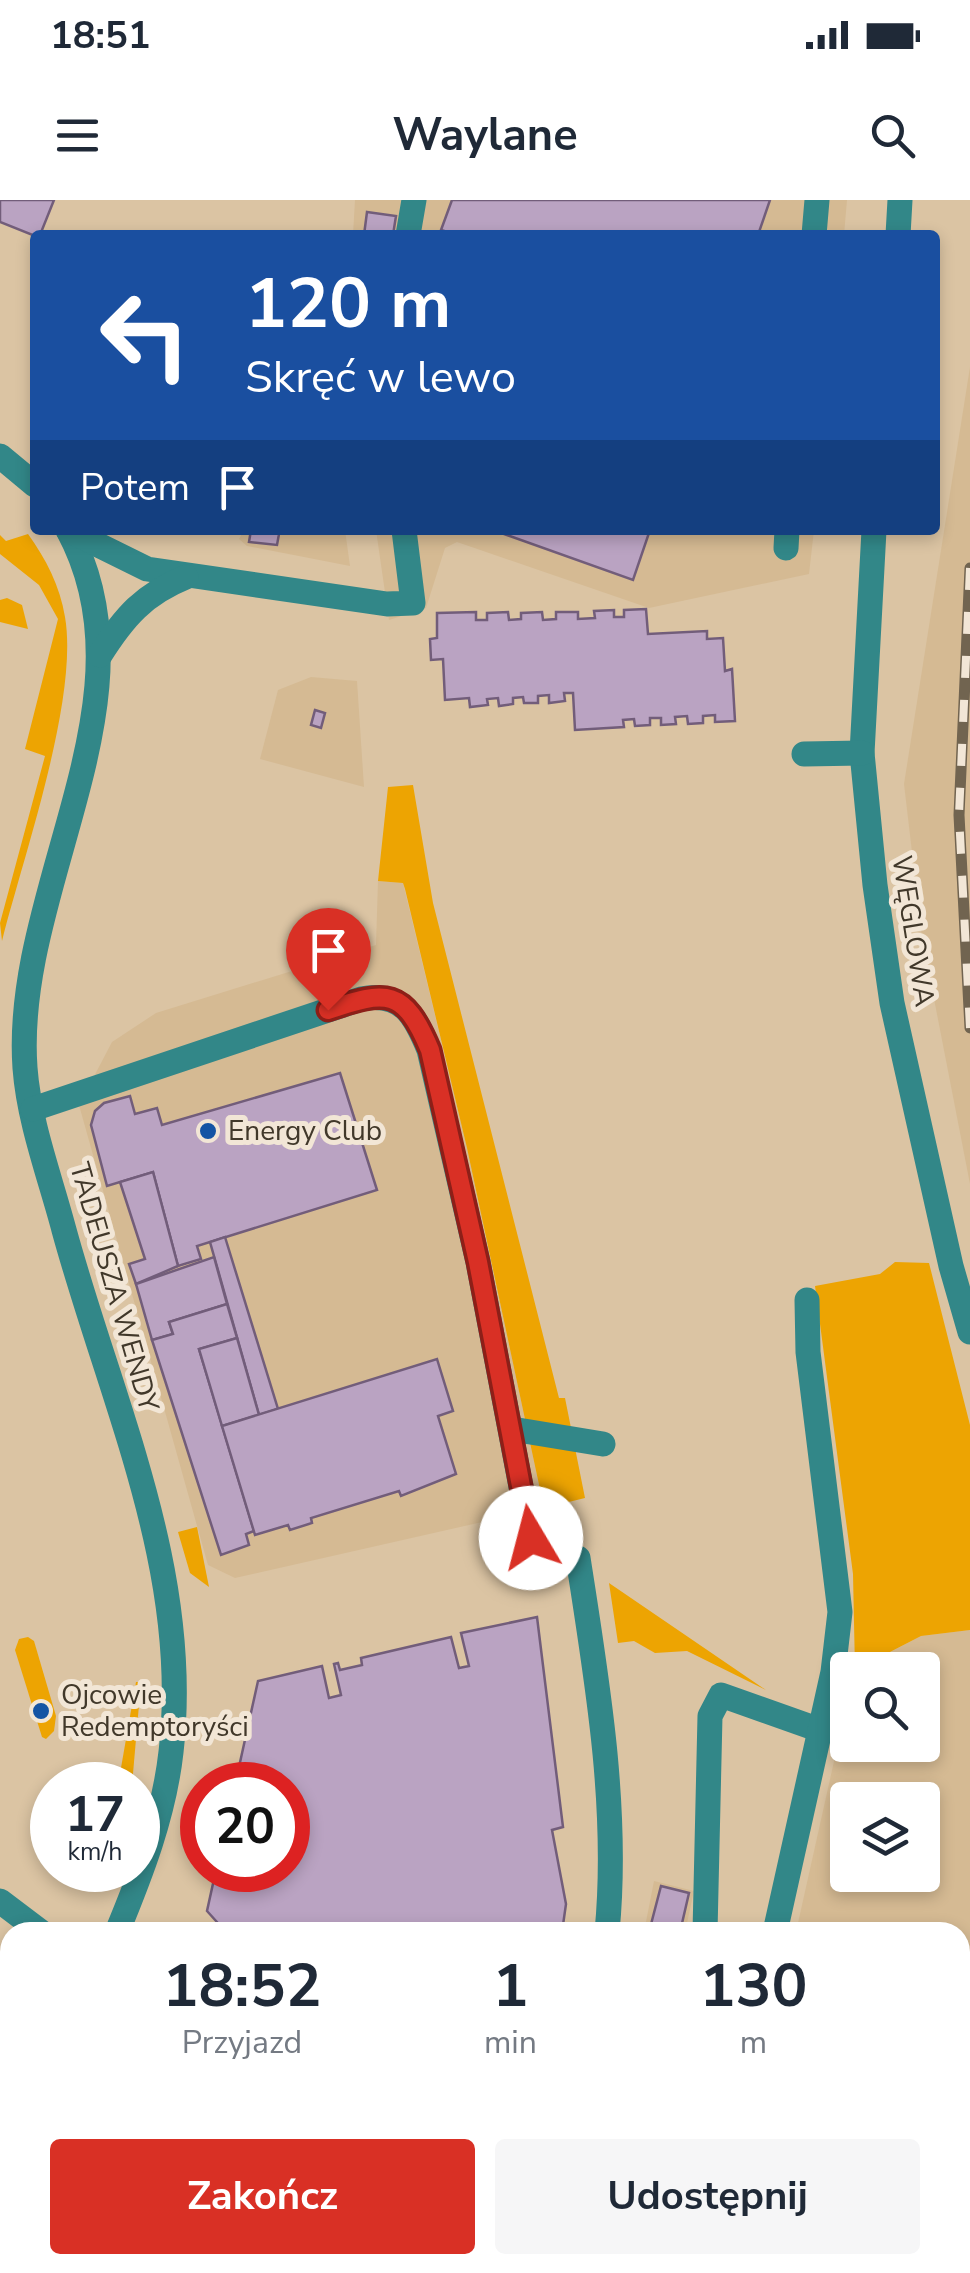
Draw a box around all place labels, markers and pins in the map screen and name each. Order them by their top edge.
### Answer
pin [286,908,371,1011]
place label: Energy Club [228,1112,382,1150]
marker: Energy Club [197,1120,219,1142]
place label: Ojcowie Redemptoryści [61,1676,249,1746]
marker: Ojcowie Redemptoryści [30,1700,52,1722]

